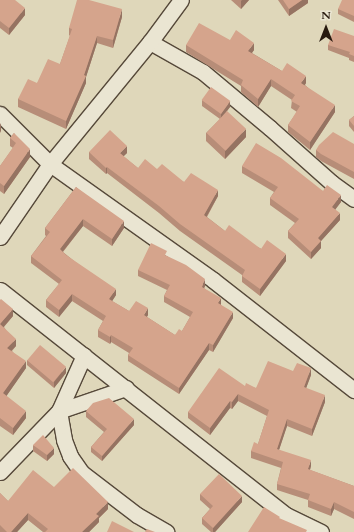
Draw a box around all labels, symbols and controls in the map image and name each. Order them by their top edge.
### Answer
north arrow [306,8,346,48]
text: N [321,8,331,23]

